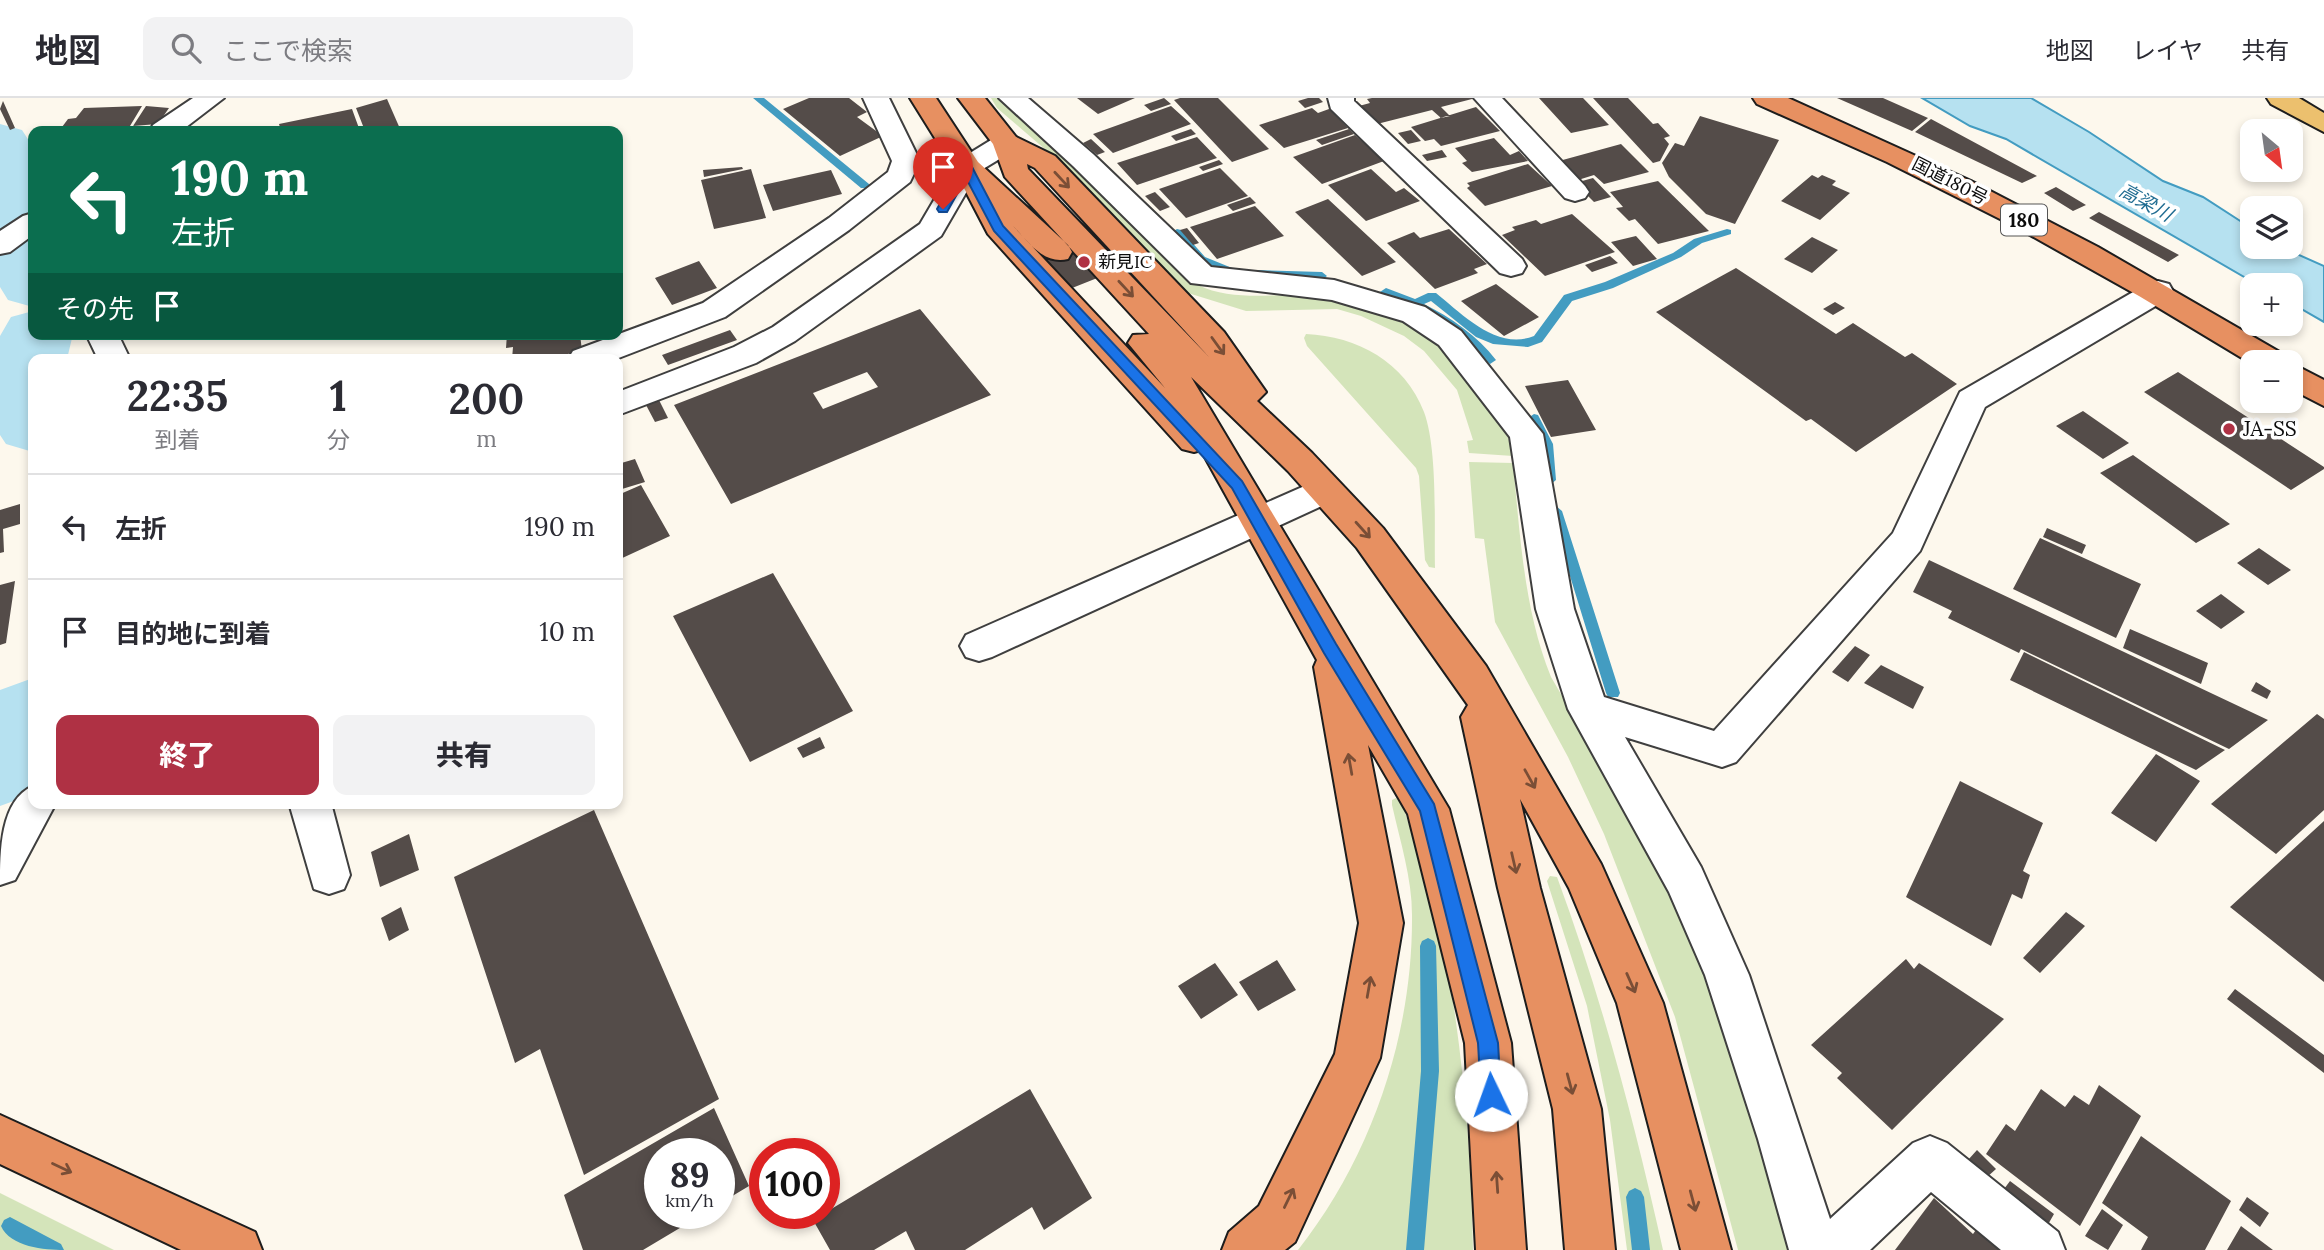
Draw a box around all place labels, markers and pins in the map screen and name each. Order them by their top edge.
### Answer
pin [913,137,973,209]
place label: 新見IC [1098,250,1153,273]
marker: 新見IC [1076,254,1092,270]
place label: JA-SS [2242,415,2297,442]
marker: JA-SS [2221,421,2237,437]

